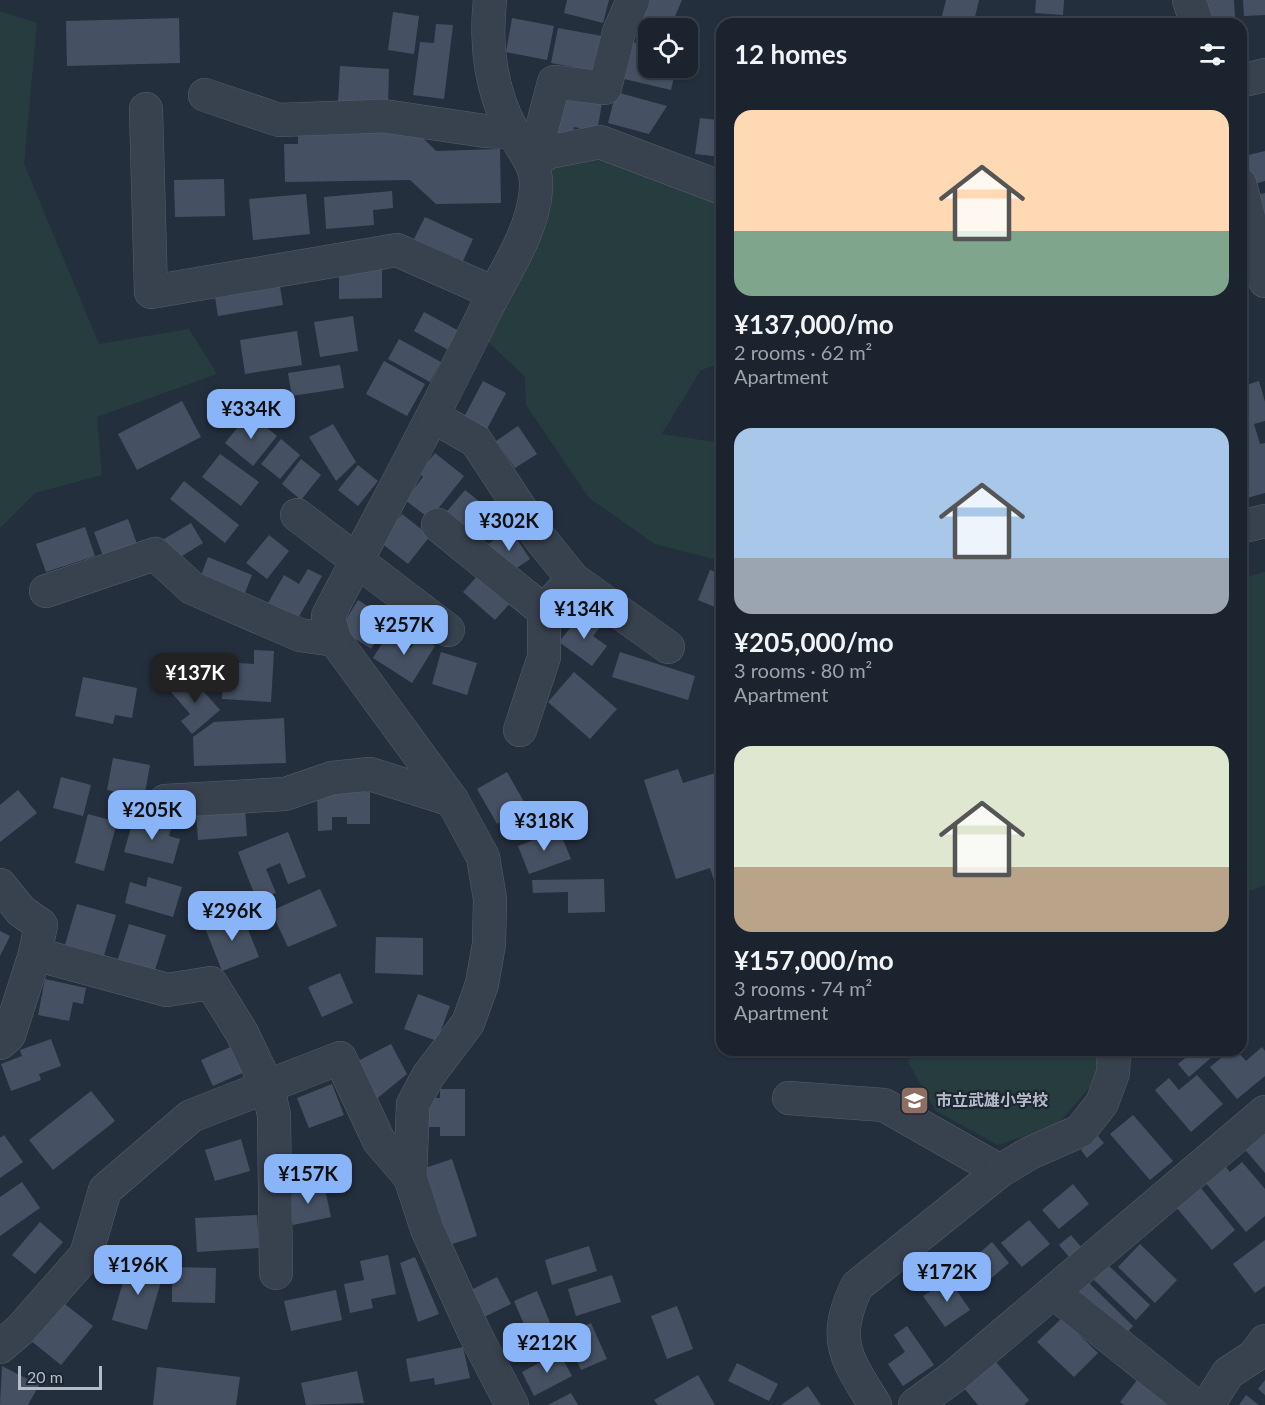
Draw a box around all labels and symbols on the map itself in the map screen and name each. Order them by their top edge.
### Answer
pin: ¥334K [209,389,293,440]
pin: ¥302K [467,501,551,552]
pin: ¥134K [542,589,626,640]
pin: ¥257K [362,605,446,656]
pin: ¥137K [153,653,237,704]
pin: ¥205K [110,790,194,841]
pin: ¥318K [502,801,586,852]
pin: ¥296K [190,891,274,942]
school or university icon: 市立武雄小学校 [899,1084,931,1116]
place label: 市立武雄小学校 [936,1090,1048,1109]
pin: ¥157K [266,1154,350,1205]
pin: ¥196K [96,1245,180,1296]
pin: ¥172K [905,1252,989,1303]
pin: ¥212K [505,1323,589,1374]
scale bar [18,1363,102,1390]

